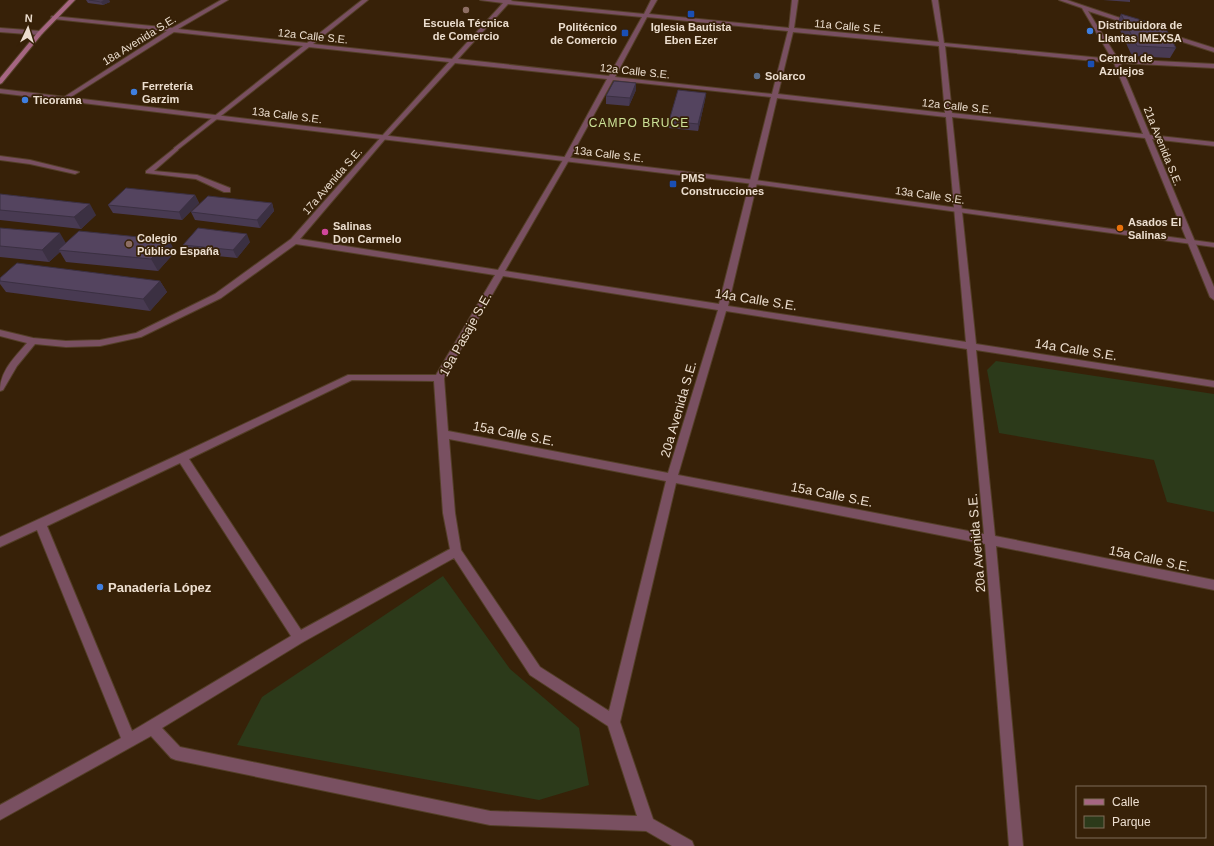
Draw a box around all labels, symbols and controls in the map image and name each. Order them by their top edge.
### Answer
marker: Escuela Técnica de Comercio [461,5,471,15]
north arrow [8,8,48,48]
marker: Iglesia Bautista Eben Ezer [686,9,696,19]
text: N [24,12,33,24]
street label: 18a Avenida S.E. [100,13,178,67]
place label: Escuela Técnica de Comercio [423,17,510,42]
street label: 11a Calle S.E. [814,17,884,35]
place label: Distribuidora de Llantas IMEXSA [1098,19,1182,44]
place label: Politécnico de Comercio [550,21,617,46]
place label: Iglesia Bautista Eben Ezer [651,21,732,46]
street label: 12a Calle S.E. [277,26,349,46]
marker: Distribuidora de Llantas IMEXSA [1085,26,1095,36]
marker: Politécnico de Comercio [620,28,630,38]
place label: Central de Azulejos [1099,52,1153,77]
marker: Central de Azulejos [1086,59,1096,69]
street label: 12a Calle S.E. [599,61,671,81]
place label: Solarco [765,70,806,82]
marker: Solarco [752,71,762,81]
place label: Ferretería Garzim [142,80,194,105]
marker: Ferretería Garzim [129,87,139,97]
place label: Ticorama [33,94,83,106]
marker: Ticorama [20,95,30,105]
street label: 12a Calle S.E. [921,96,993,116]
street label: 13a Calle S.E. [251,105,323,125]
street label: 21a Avenida S.E. [1142,105,1184,187]
district label: CAMPO BRUCE [589,116,689,130]
street label: 13a Calle S.E. [573,144,645,164]
street label: 17a Avenida S.E. [300,145,364,217]
place label: PMS Construcciones [681,172,764,197]
marker: PMS Construcciones [668,179,678,189]
street label: 13a Calle S.E. [894,184,966,206]
place label: Asados El Salinas [1128,216,1181,241]
place label: Salinas Don Carmelo [333,220,402,245]
marker: Asados El Salinas [1115,223,1125,233]
marker: Salinas Don Carmelo [320,227,330,237]
place label: Colegio Público España [137,232,220,257]
marker: Colegio Público España [124,239,134,249]
street label: 14a Calle S.E. [714,286,798,313]
street label: 19a Pasaje S.E. [436,290,495,379]
street label: 14a Calle S.E. [1034,336,1118,363]
street label: 20a Avenida S.E. [658,359,699,459]
street label: 15a Calle S.E. [472,418,556,449]
street label: 15a Calle S.E. [790,479,874,510]
street label: 20a Avenida S.E. [965,493,988,593]
street label: 15a Calle S.E. [1108,543,1192,574]
place label: Panadería López [108,580,212,595]
marker: Panadería López [95,582,105,592]
legend [1076,786,1206,838]
text: Calle [1112,795,1140,809]
text: Parque [1112,815,1151,829]

